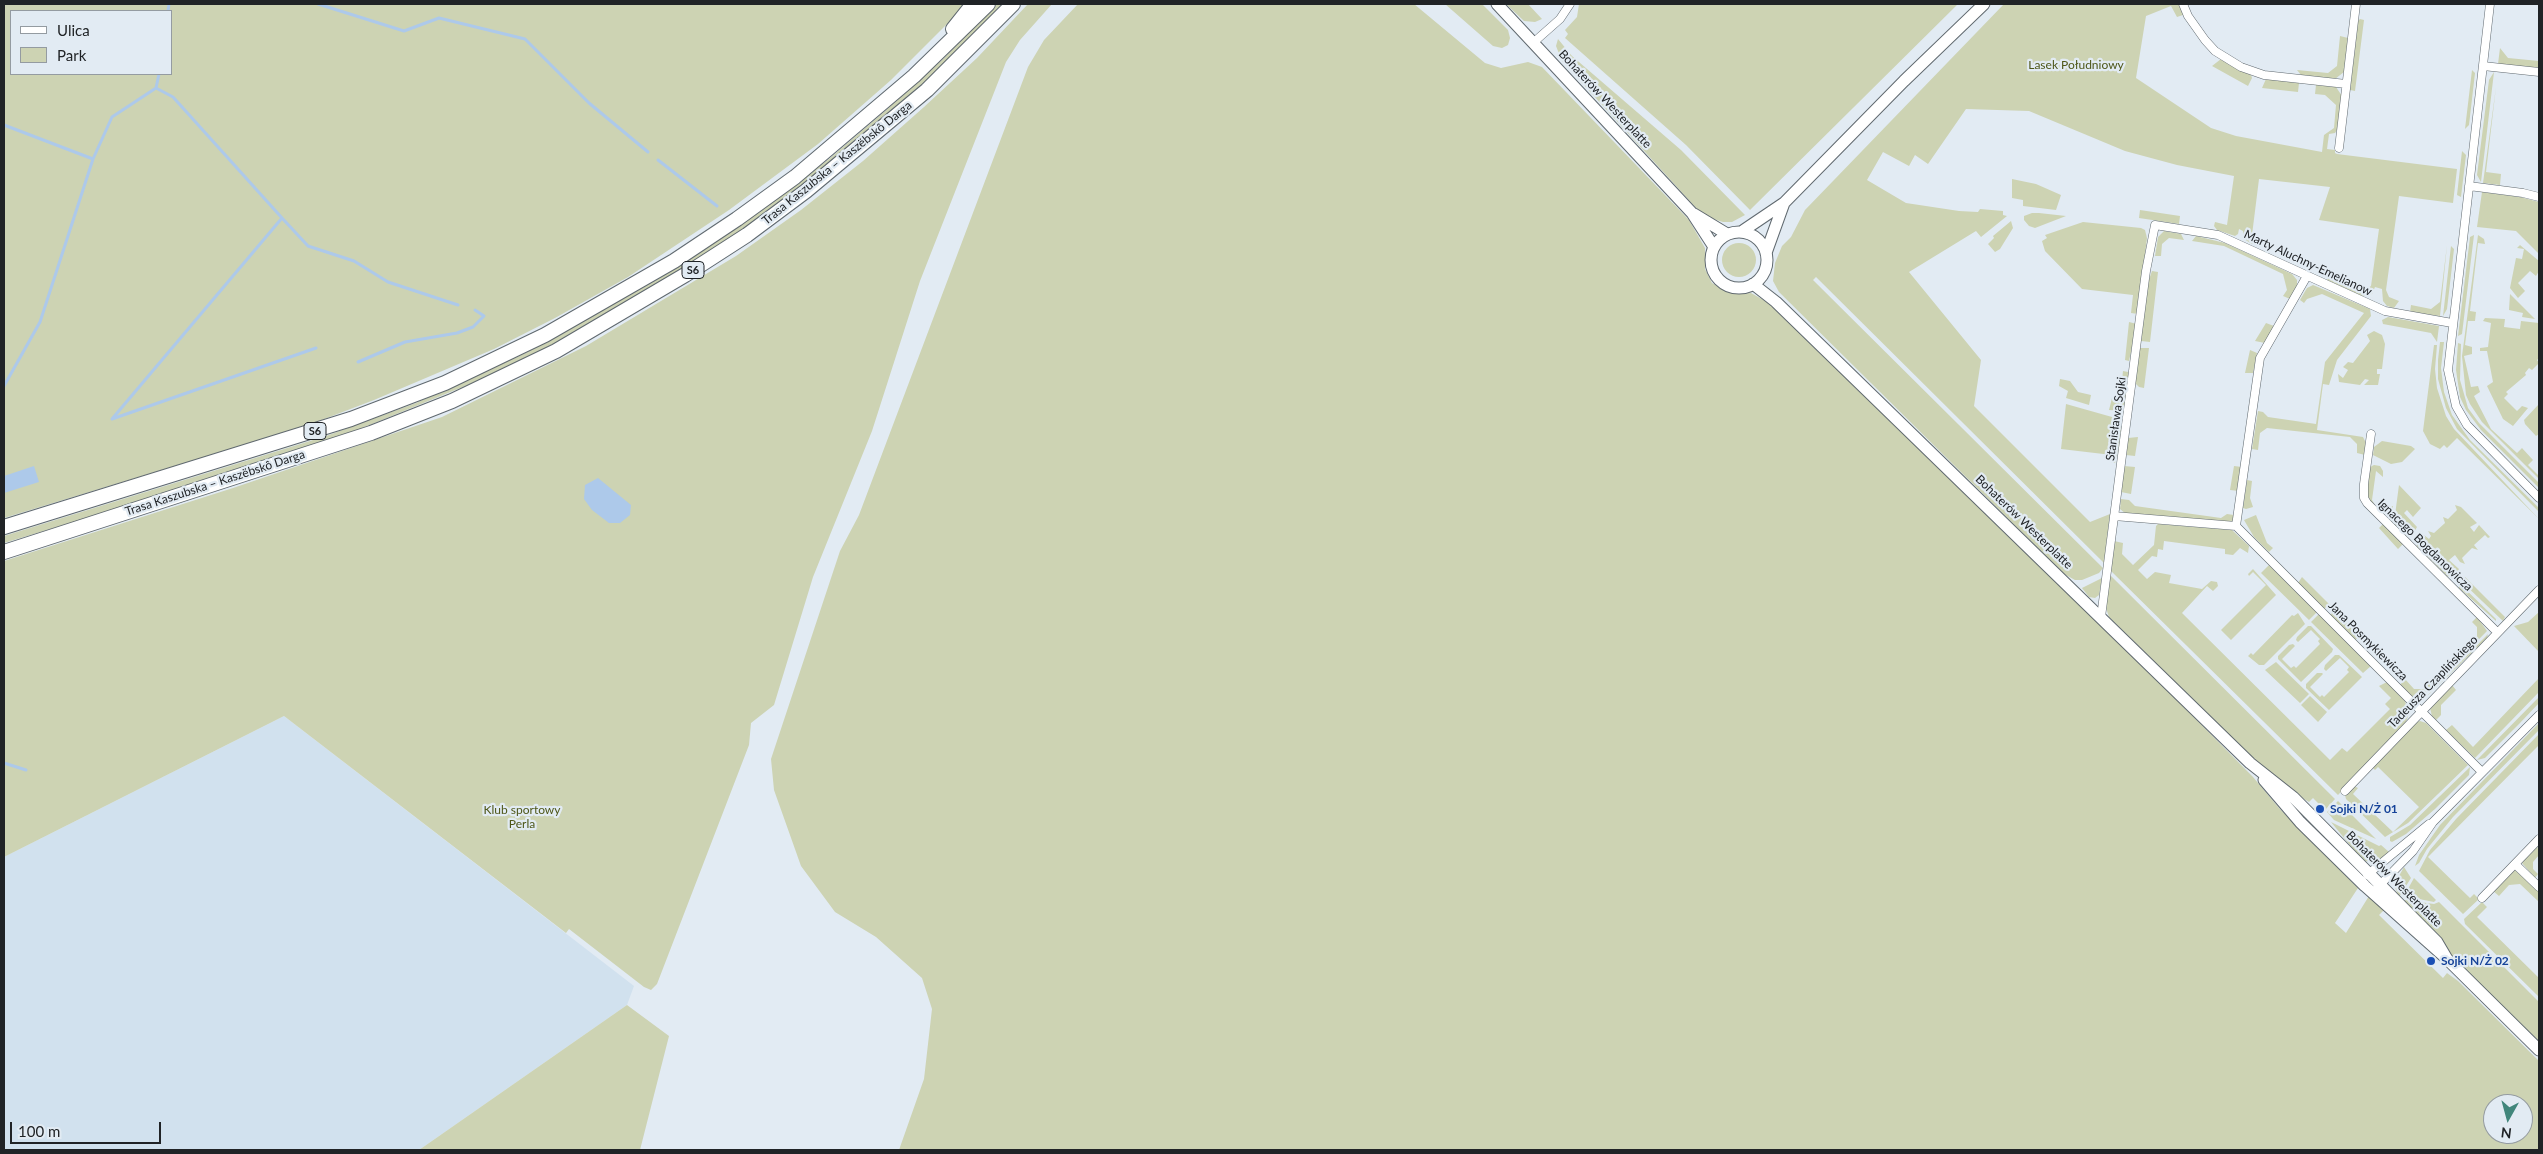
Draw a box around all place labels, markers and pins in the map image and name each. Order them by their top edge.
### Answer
place label: Sojki N/Ż 01 [2330,802,2398,816]
marker: Sojki N/Ż 01 [2314,803,2326,815]
place label: Sojki N/Ż 02 [2441,954,2509,968]
marker: Sojki N/Ż 02 [2425,955,2437,967]

